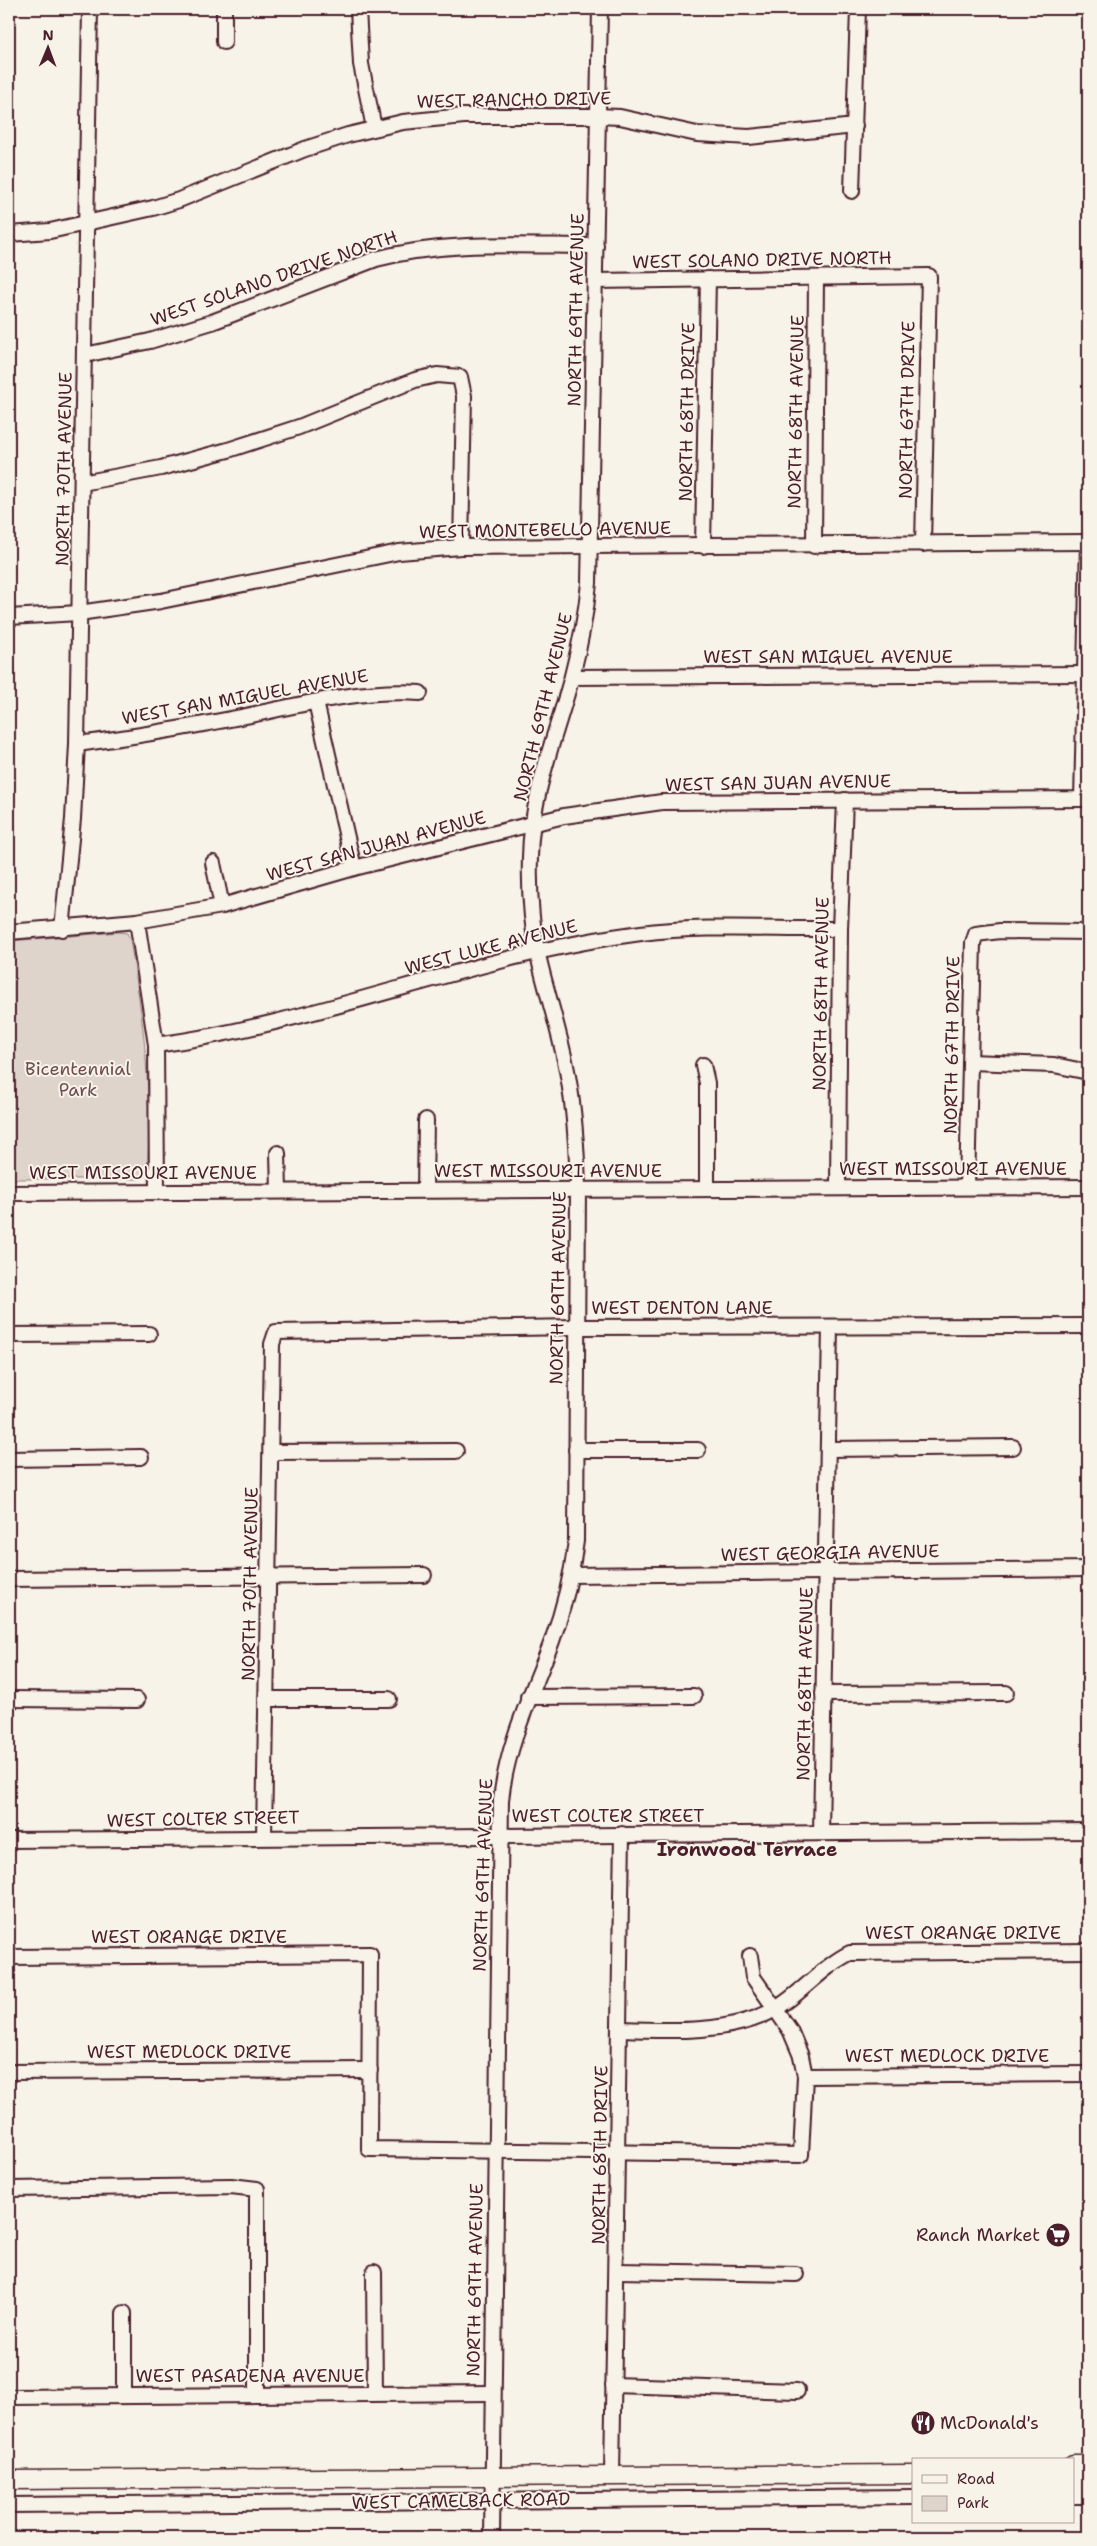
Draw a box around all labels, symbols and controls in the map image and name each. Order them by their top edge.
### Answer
north arrow [22,22,72,72]
text: N [43,26,54,44]
street label: WEST RANCHO DRIVE [416,86,612,114]
street label: NORTH 69TH AVENUE [562,213,590,407]
street label: WEST SOLANO DRIVE NORTH [147,224,401,332]
street label: WEST SOLANO DRIVE NORTH [632,246,892,274]
street label: NORTH 68TH AVENUE [782,315,810,509]
street label: NORTH 67TH DRIVE [893,321,921,499]
street label: NORTH 68TH DRIVE [673,322,701,502]
street label: NORTH 70TH AVENUE [50,372,78,566]
street label: WEST MONTEBELLO AVENUE [419,516,671,544]
street label: NORTH 69TH AVENUE [508,610,578,804]
street label: WEST SAN MIGUEL AVENUE [703,645,953,669]
street label: WEST SAN MIGUEL AVENUE [120,664,370,730]
street label: WEST SAN JUAN AVENUE [665,769,891,797]
street label: WEST SAN JUAN AVENUE [264,805,488,887]
street label: NORTH 68TH AVENUE [807,897,835,1091]
street label: WEST LUKE AVENUE [402,914,580,980]
street label: NORTH 67TH DRIVE [938,956,966,1134]
park label: Bicentennial Park [25,1057,131,1102]
street label: WEST MISSOURI AVENUE [839,1157,1067,1181]
street label: WEST MISSOURI AVENUE [434,1159,662,1183]
street label: WEST MISSOURI AVENUE [29,1161,257,1185]
street label: NORTH 69TH AVENUE [544,1191,572,1385]
street label: WEST DENTON LANE [591,1296,773,1320]
street label: NORTH 70TH AVENUE [236,1487,264,1681]
street label: WEST GEORGIA AVENUE [720,1539,940,1567]
street label: NORTH 68TH AVENUE [791,1587,819,1781]
street label: NORTH 69TH AVENUE [468,1778,498,1972]
street label: WEST COLTER STREET [512,1804,704,1828]
street label: WEST COLTER STREET [106,1805,300,1833]
district label: Ironwood Terrace [657,1837,837,1862]
street label: WEST ORANGE DRIVE [865,1921,1061,1945]
street label: WEST ORANGE DRIVE [91,1925,287,1949]
street label: WEST MEDLOCK DRIVE [87,2040,291,2064]
street label: WEST MEDLOCK DRIVE [845,2044,1049,2068]
street label: NORTH 68TH DRIVE [586,2065,614,2245]
street label: NORTH 69TH AVENUE [461,2183,489,2377]
supermarket icon: Ranch Market [1045,2222,1071,2248]
place label: Ranch Market [916,2223,1040,2247]
street label: WEST PASADENA AVENUE [136,2364,364,2388]
restaurant icon: McDonald's [910,2410,936,2436]
place label: McDonald's [940,2411,1039,2435]
legend [912,2458,1074,2524]
text: Road [957,2469,995,2489]
street label: WEST CAMELBACK ROAD [352,2487,571,2515]
text: Park [957,2493,989,2513]

